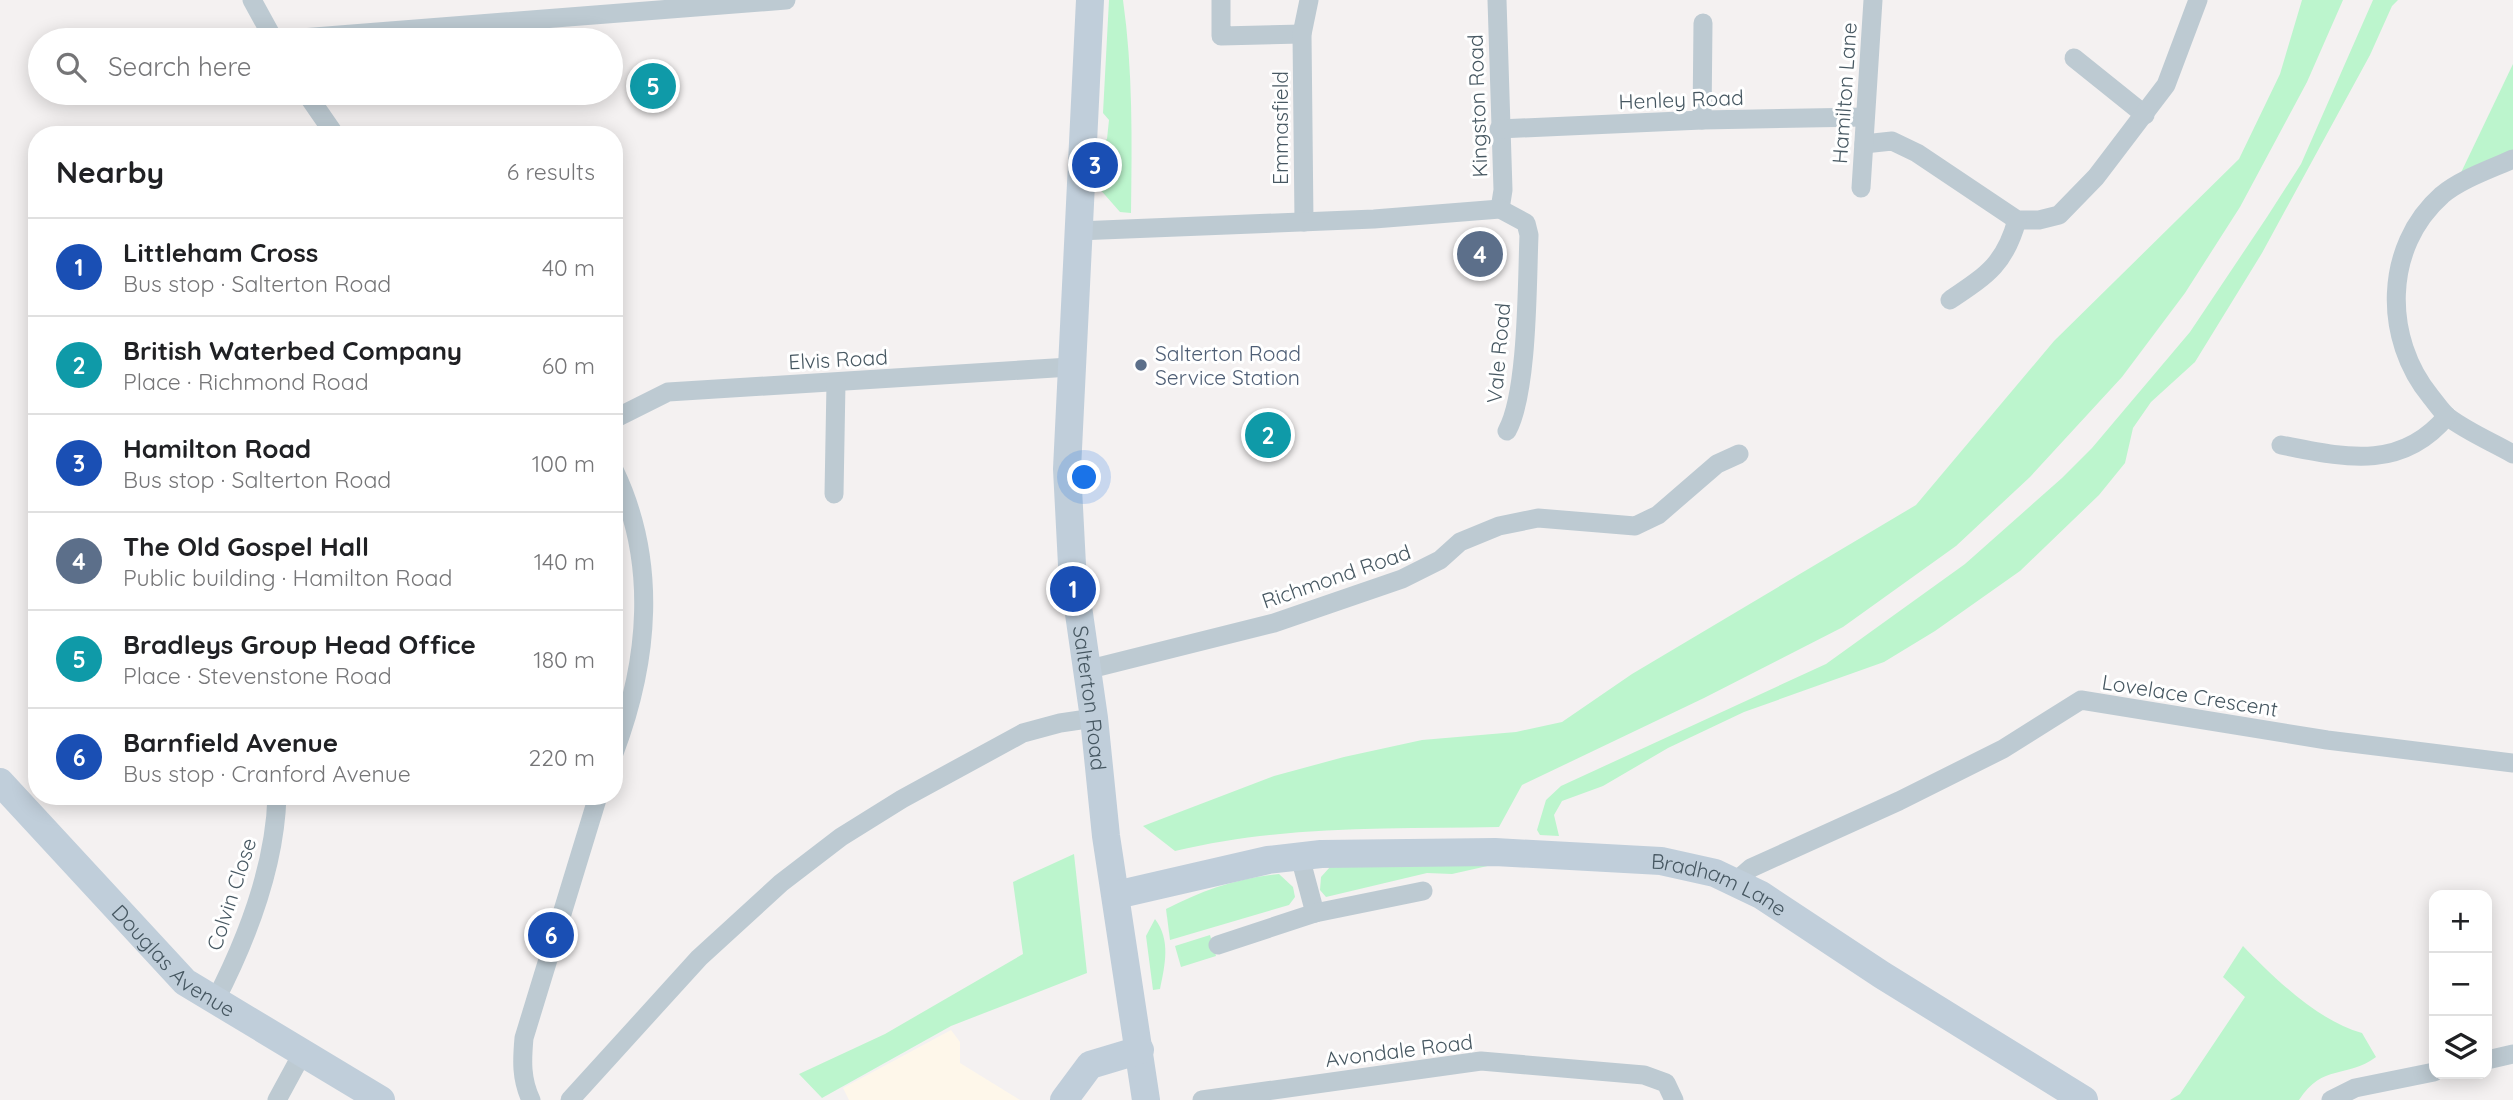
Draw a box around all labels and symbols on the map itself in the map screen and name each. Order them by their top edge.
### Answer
street label: Hamilton Lane [1826,21,1862,165]
street label: Kingston Road [1462,34,1492,178]
pin: 5 [630,60,676,112]
street label: Emmasfield [1267,71,1293,185]
street label: Henley Road [1618,84,1744,114]
pin: 3 [1072,139,1118,191]
pin: 4 [1457,228,1503,280]
street label: Vale Road [1481,302,1515,404]
place label: Salterton Road Service Station [1155,340,1301,390]
street label: Elvis Road [788,343,888,375]
marker: Salterton Road Service Station [1133,357,1149,373]
pin: 2 [1245,409,1291,461]
your location [1067,460,1101,494]
street label: Richmond Road [1258,538,1414,614]
pin: 1 [1050,563,1096,615]
street label: Salterton Road [1068,624,1112,772]
street label: Lovelace Crescent [2100,668,2280,722]
street label: Colvin Close [201,834,261,954]
street label: Bradham Lane [1650,847,1792,921]
street label: Douglas Avenue [107,899,240,1022]
pin: 6 [528,909,574,961]
street label: Avondale Road [1324,1028,1474,1072]

